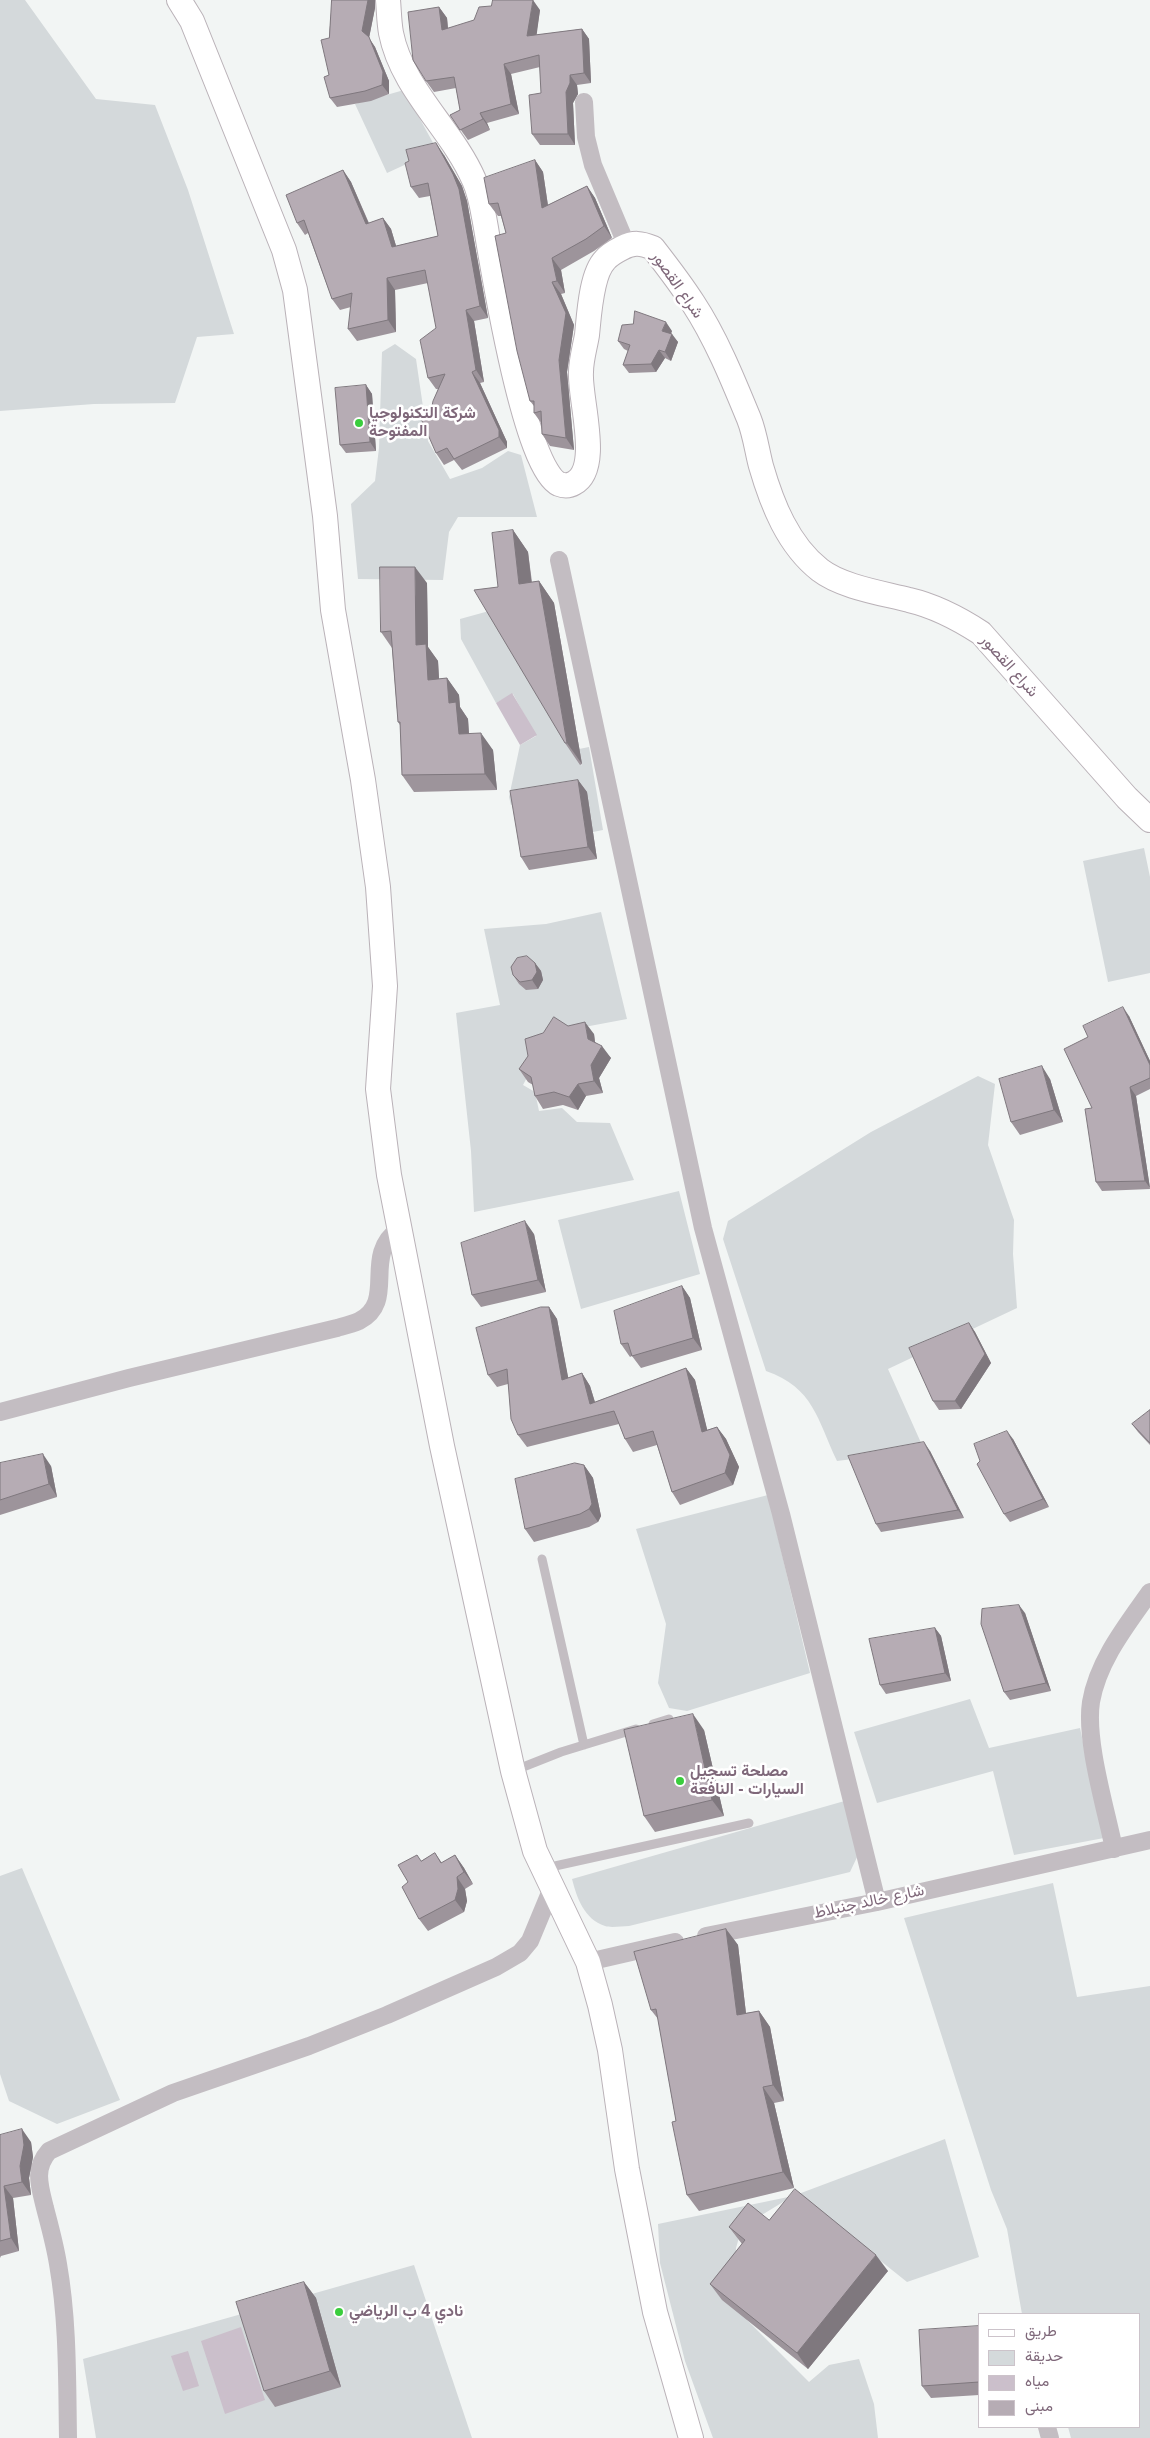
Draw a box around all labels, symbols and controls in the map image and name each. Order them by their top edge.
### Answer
street label: شراع القصور [647,248,707,322]
place label: شركة التكنولوجيا المفتوحة [369,404,476,442]
marker: شركة التكنولوجيا المفتوحة [353,417,365,429]
street label: شراع القصور [976,631,1042,701]
place label: مصلحة تسجيل السيارات - النافعة [690,1762,804,1800]
marker: مصلحة تسجيل السيارات - النافعة [674,1775,686,1787]
street label: شارع خالد جنبلاط [812,1881,926,1923]
place label: نادي 4 ب الرياضي [349,2302,463,2322]
marker: نادي 4 ب الرياضي [333,2306,345,2318]
legend [978,2313,1140,2428]
text: طريق [1025,2322,1057,2339]
text: حديقة [1025,2347,1063,2364]
text: مياه [1025,2372,1049,2389]
text: مبنى [1025,2397,1053,2414]

